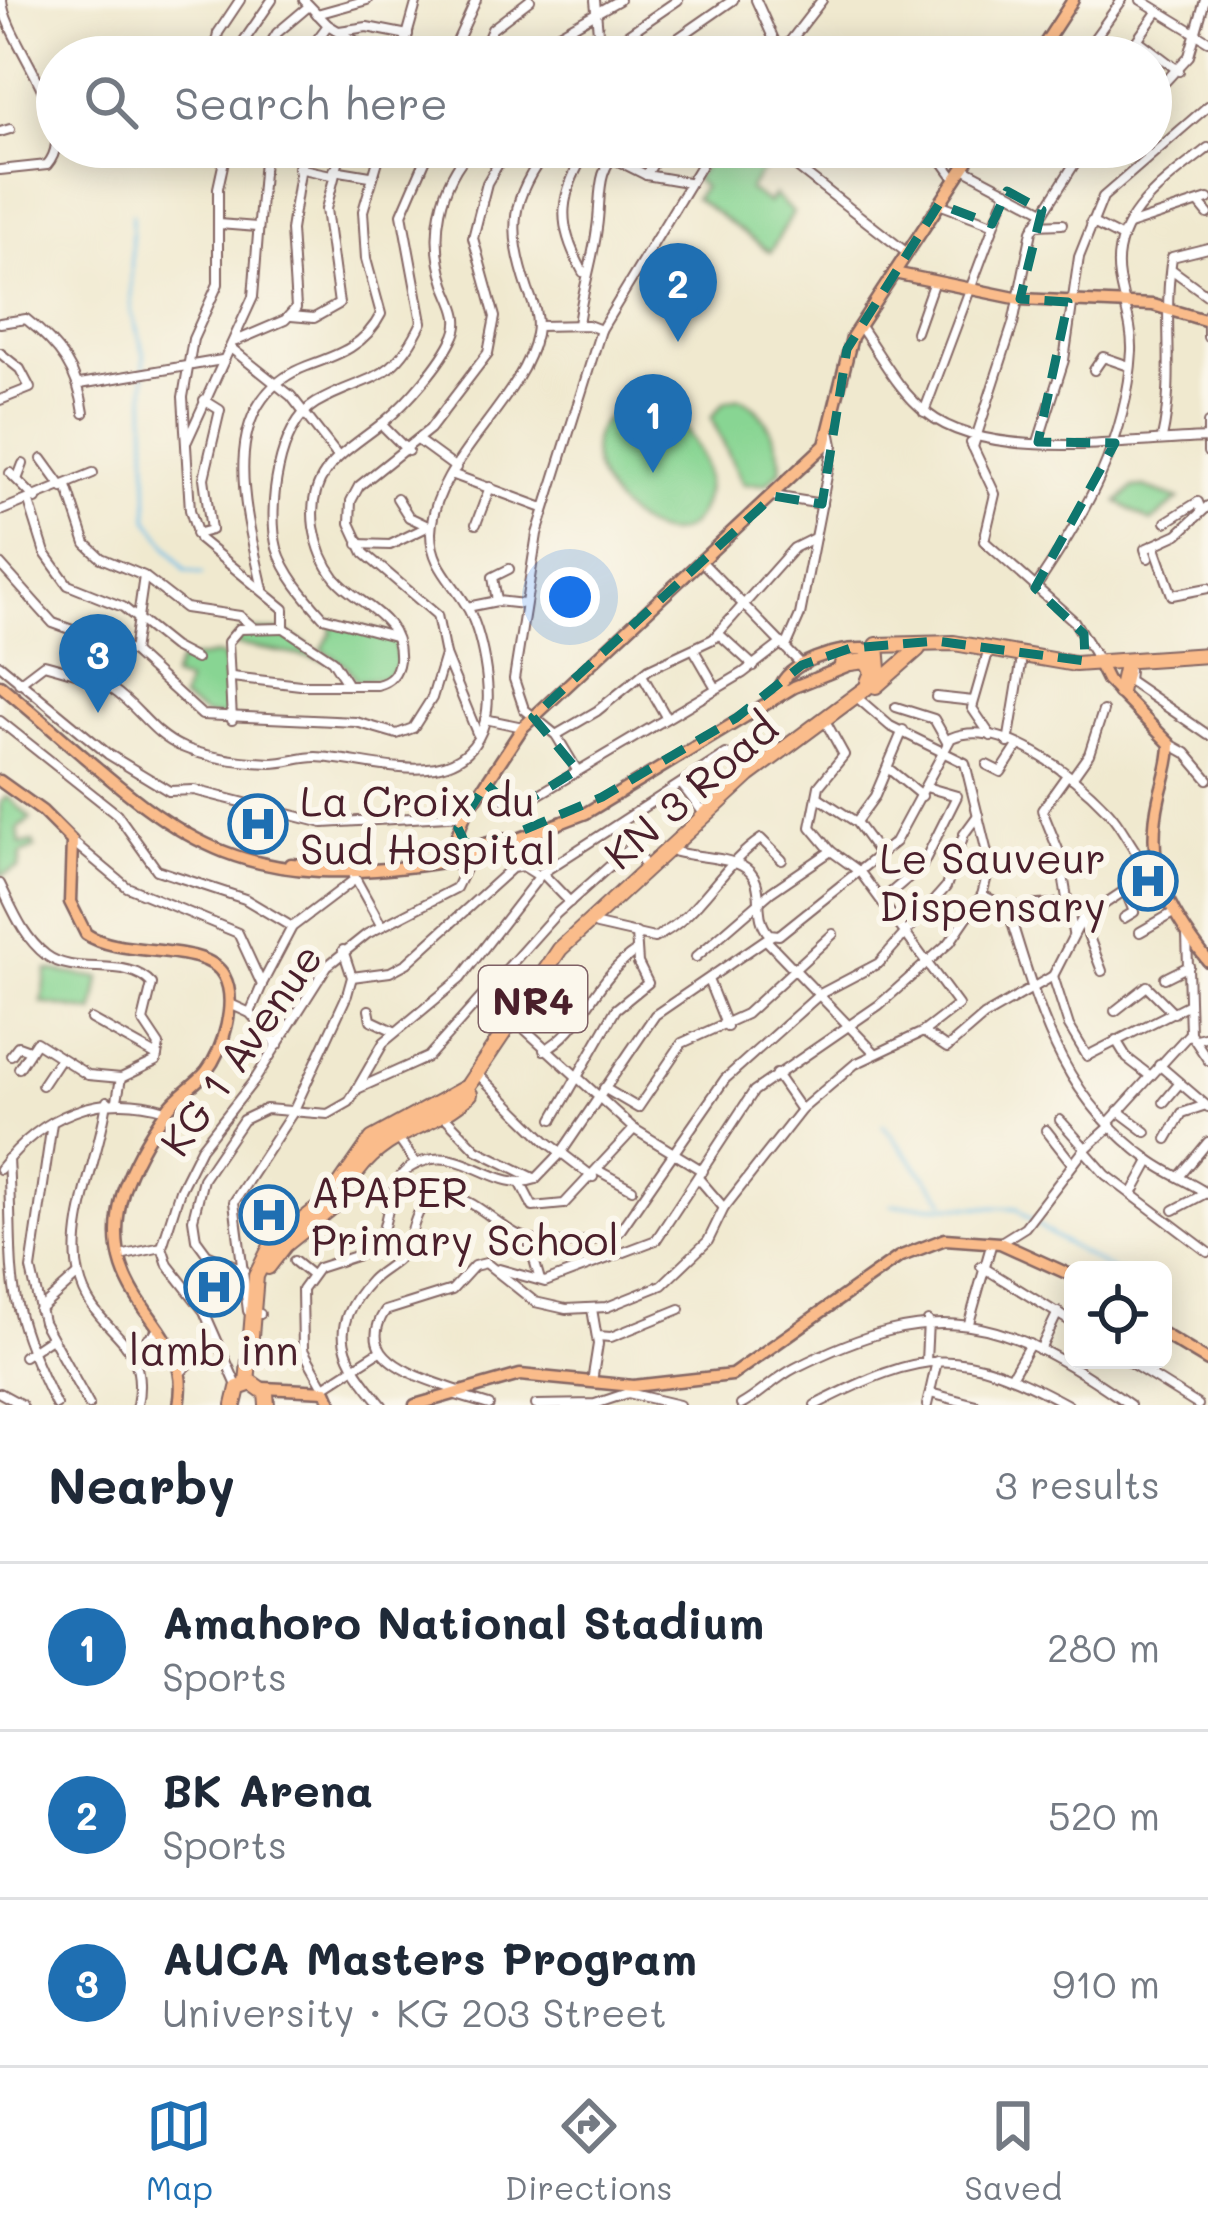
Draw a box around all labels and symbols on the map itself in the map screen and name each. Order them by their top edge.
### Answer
pin: 2 [639,243,717,342]
pin: 1 [614,374,692,473]
your location [540,567,600,627]
pin: 3 [59,614,137,713]
street label: KN 3 Road [592,700,788,880]
place label: La Croix du Sud Hospital [300,773,556,876]
hospital icon: La Croix du Sud Hospital [227,793,289,855]
place label: Le Sauveur Dispensary [879,830,1106,933]
hospital icon: Le Sauveur Dispensary [1117,850,1179,912]
street label: KG 1 Avenue [146,932,334,1166]
road number: NR4 [479,966,587,1032]
place label: APAPER Primary School [311,1164,619,1267]
hospital icon: APAPER Primary School [238,1184,300,1246]
hospital icon: lamb inn [183,1256,245,1318]
place label: lamb inn [129,1322,299,1377]

